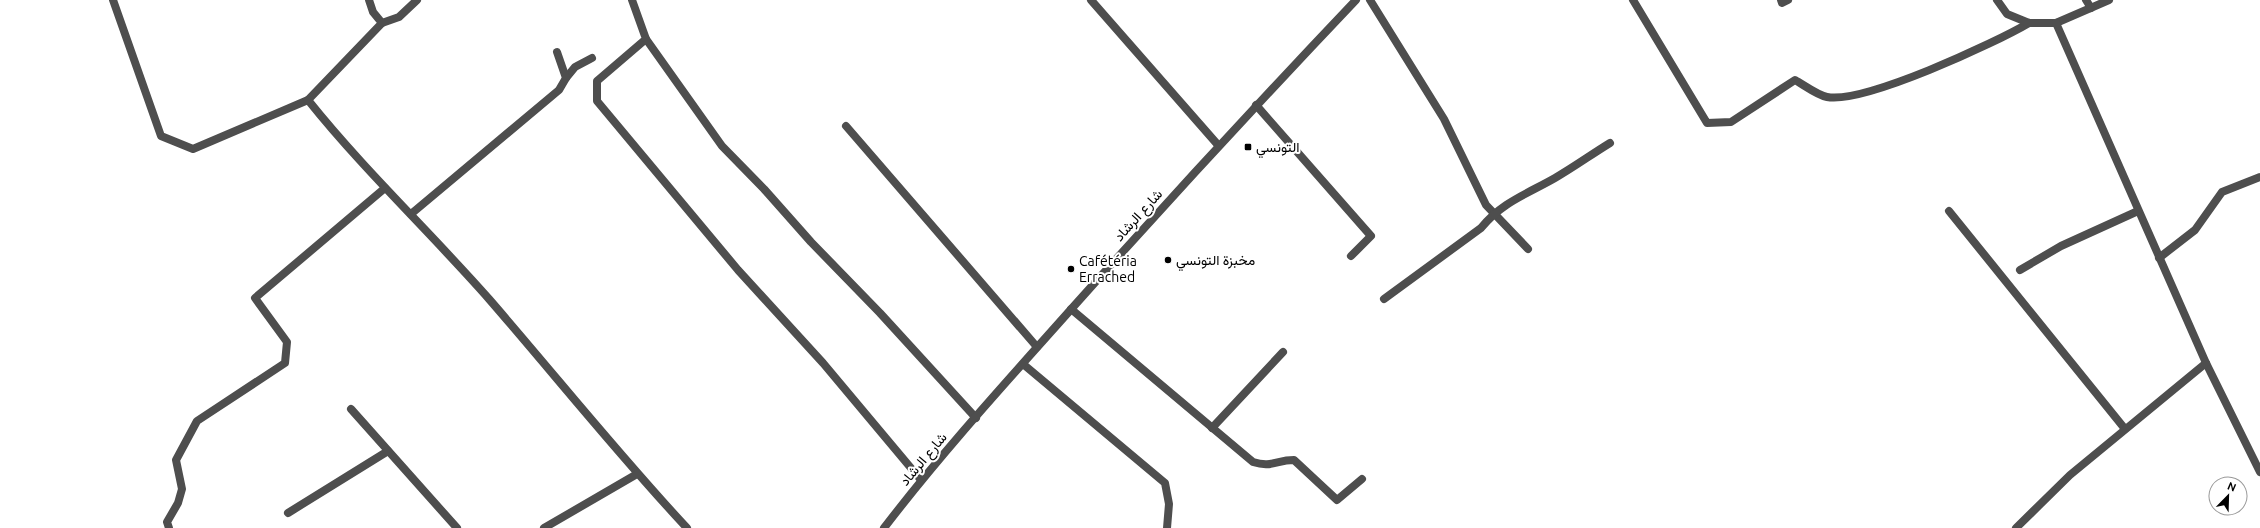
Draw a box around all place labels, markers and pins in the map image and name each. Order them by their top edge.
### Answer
place label: التونسي [1256,139,1299,159]
marker: التونسي [1243,142,1253,152]
place label: مخبزة التونسي [1176,252,1255,272]
place label: Cafétéria Errached [1079,253,1137,285]
marker: مخبزة التونسي [1163,255,1173,265]
marker: Cafétéria Errached [1066,264,1076,274]

